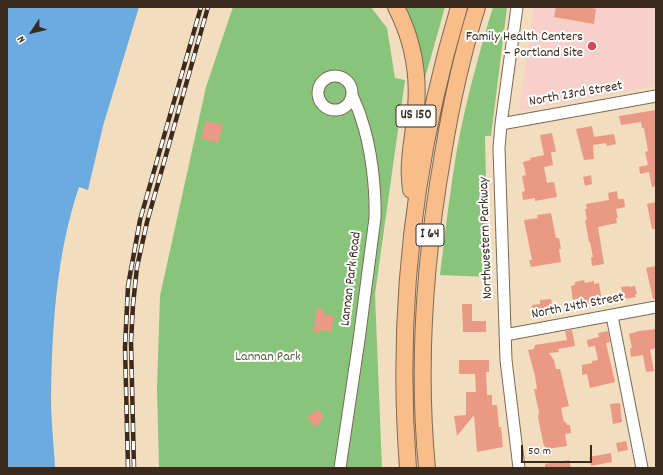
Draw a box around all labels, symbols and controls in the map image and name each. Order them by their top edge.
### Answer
north arrow [12,12,52,52]
place label: Family Health Centers – Portland Site [466,30,583,62]
text: N [14,32,30,46]
marker: Family Health Centers – Portland Site [586,40,598,52]
street label: North 23rd Street [528,79,624,111]
road number: US 150 [396,105,436,127]
street label: Northwestern Parkway [476,177,498,299]
road number: I 64 [416,224,444,246]
street label: Lannan Park Road [338,231,366,327]
street label: North 24th Street [530,290,626,324]
park label: Lannan Park [235,350,301,366]
scale bar [523,437,594,463]
text: 50 m [528,443,551,460]

